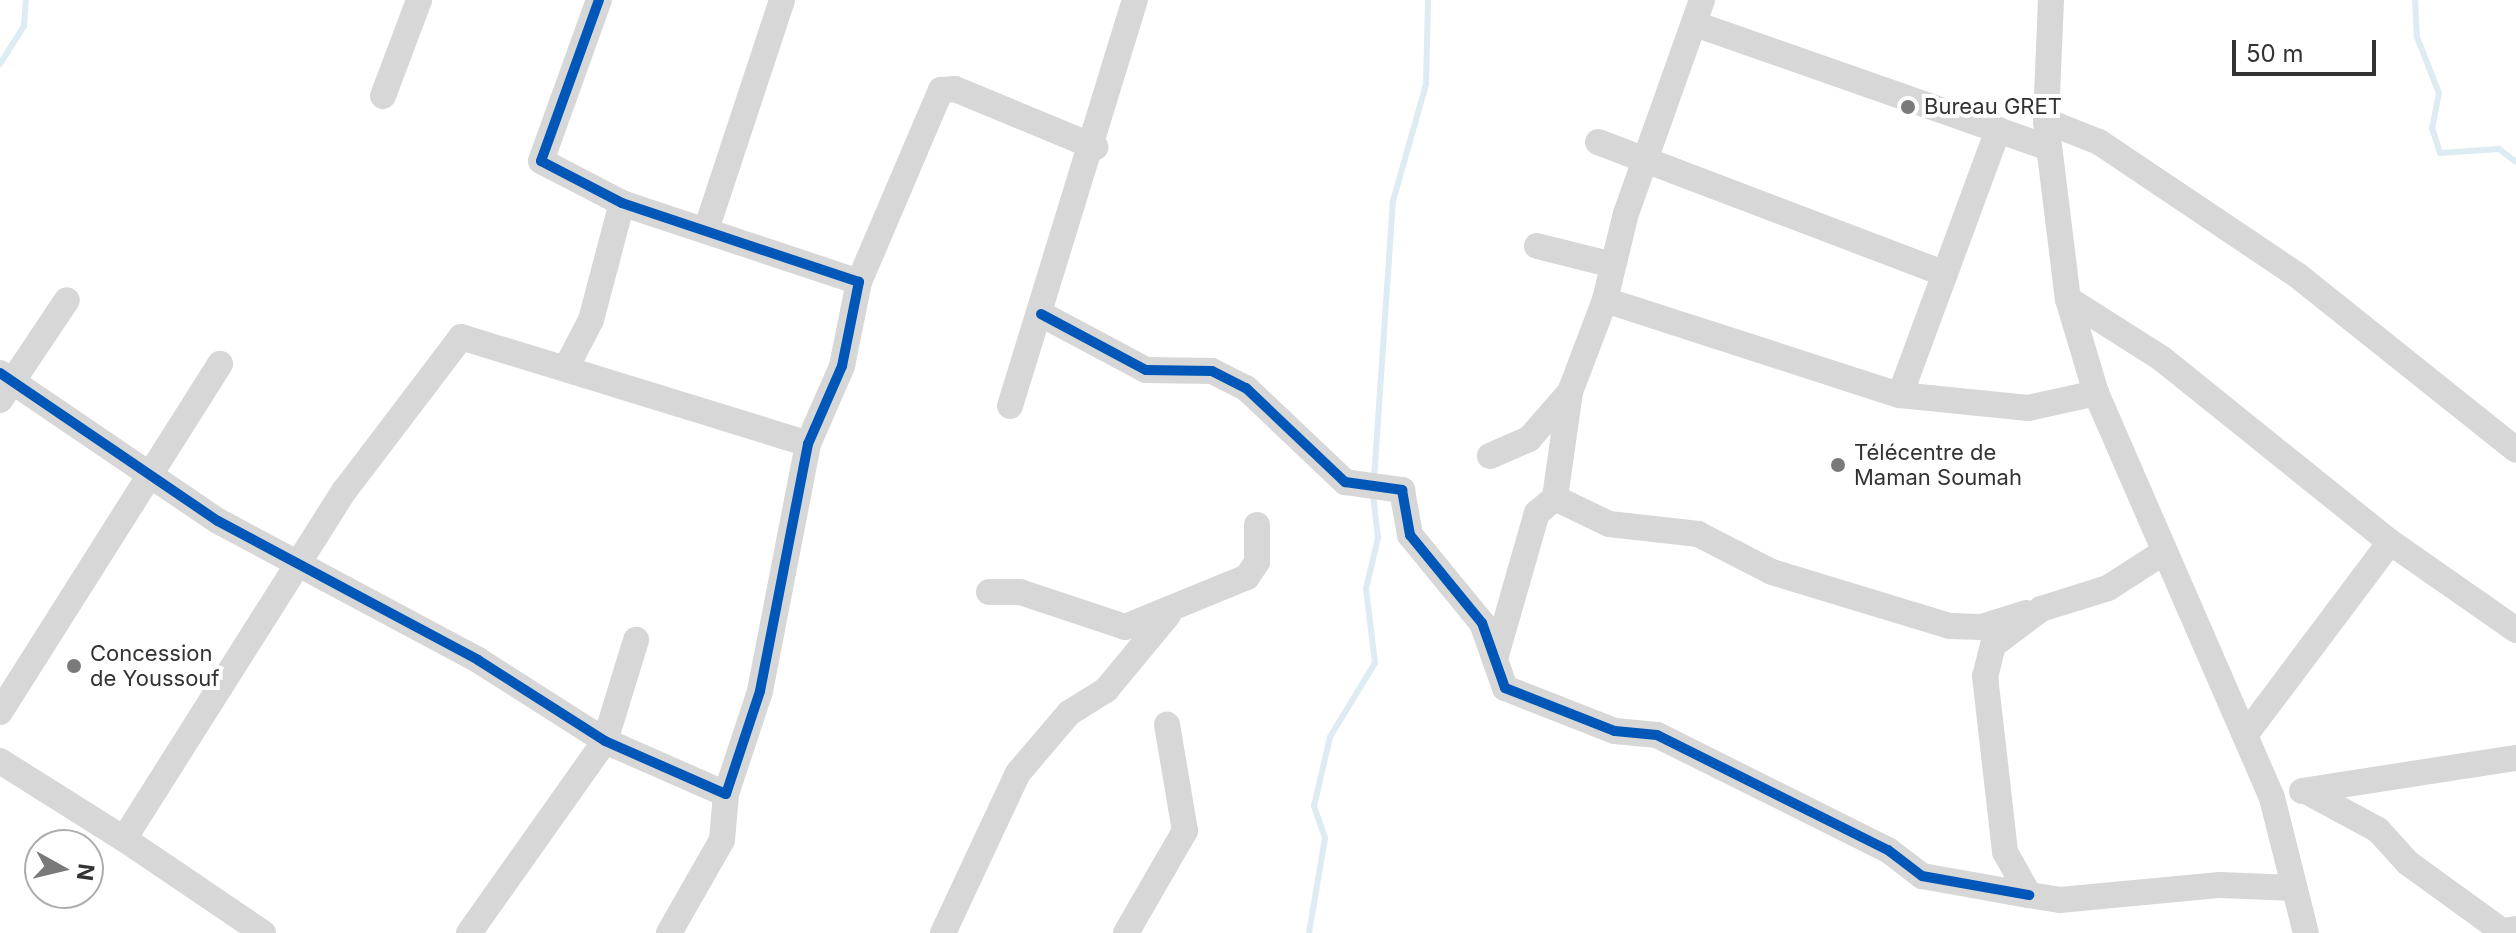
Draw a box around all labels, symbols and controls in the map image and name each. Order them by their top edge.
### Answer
scale bar [2236,24,2380,74]
text: 50 m [2246,39,2304,68]
place label: Bureau GRET [1924,94,2062,120]
marker: Bureau GRET [1899,98,1917,116]
place label: Télécentre de Maman Soumah [1854,439,2022,490]
marker: Télécentre de Maman Soumah [1829,456,1847,474]
place label: Concession de Youssouf [90,640,219,692]
marker: Concession de Youssouf [65,657,83,675]
north arrow [24,829,104,909]
text: N [72,862,100,882]

